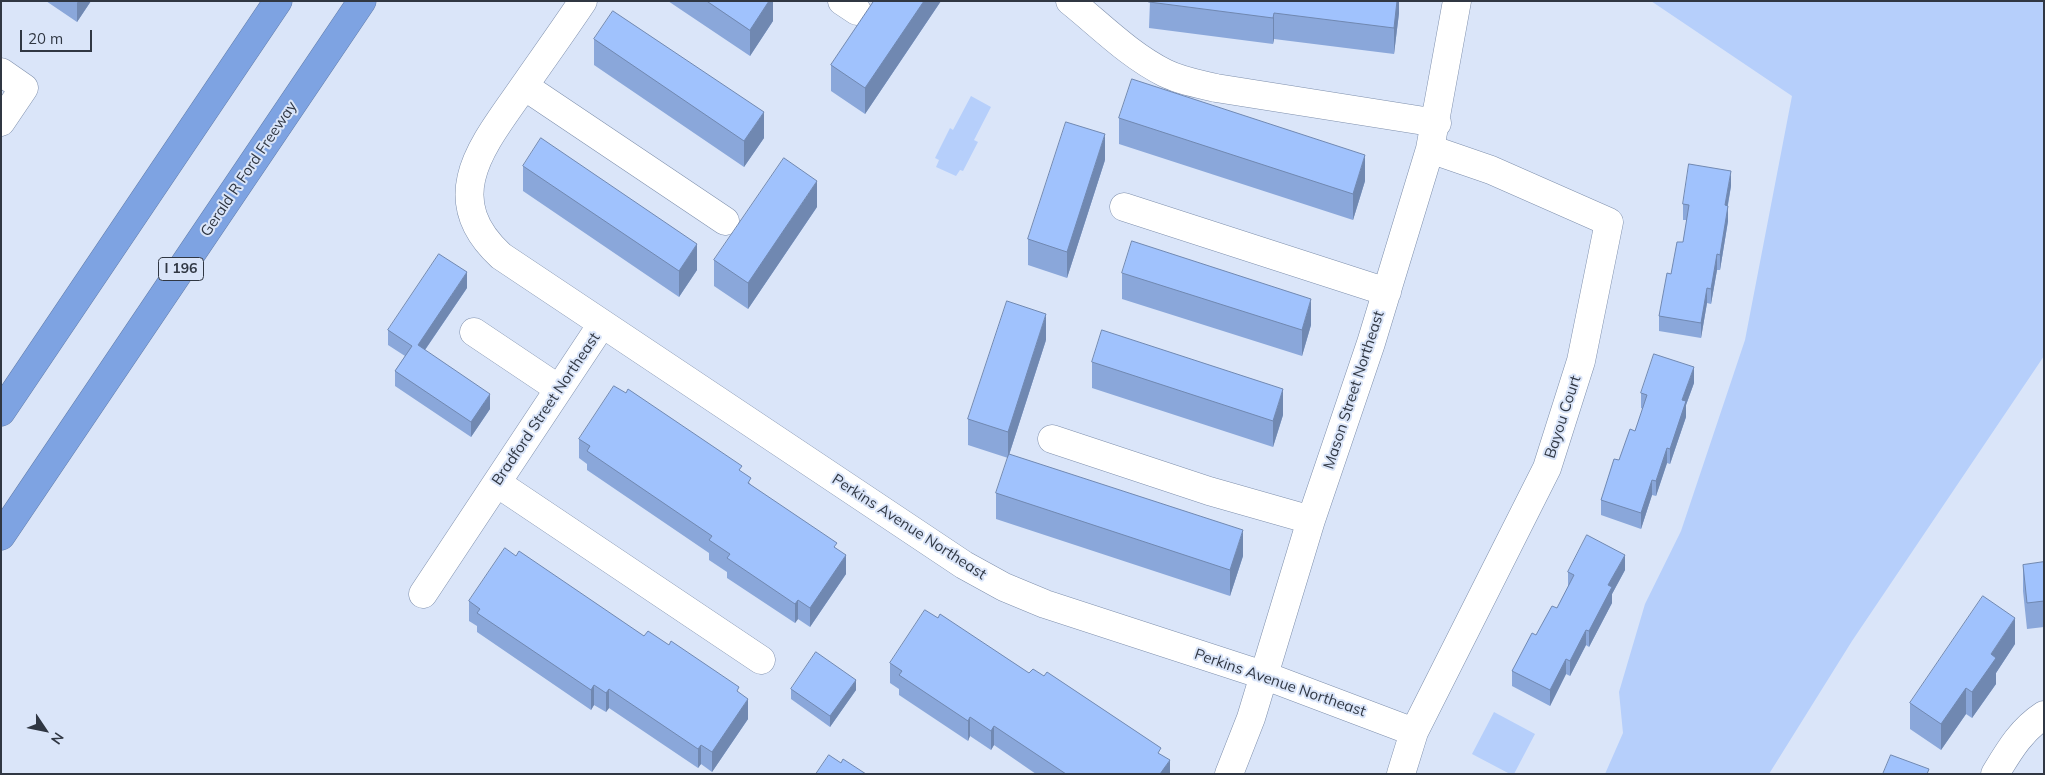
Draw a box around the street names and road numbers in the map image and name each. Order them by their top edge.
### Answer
street label: Gerald R Ford Freeway [197,98,301,240]
road number: I 196 [158,258,204,280]
street label: Mason Street Northeast [1320,309,1388,471]
street label: Bradford Street Northeast [488,329,604,489]
street label: Bayou Court [1541,373,1585,461]
street label: Perkins Avenue Northeast [829,470,989,584]
street label: Perkins Avenue Northeast [1192,645,1368,721]

